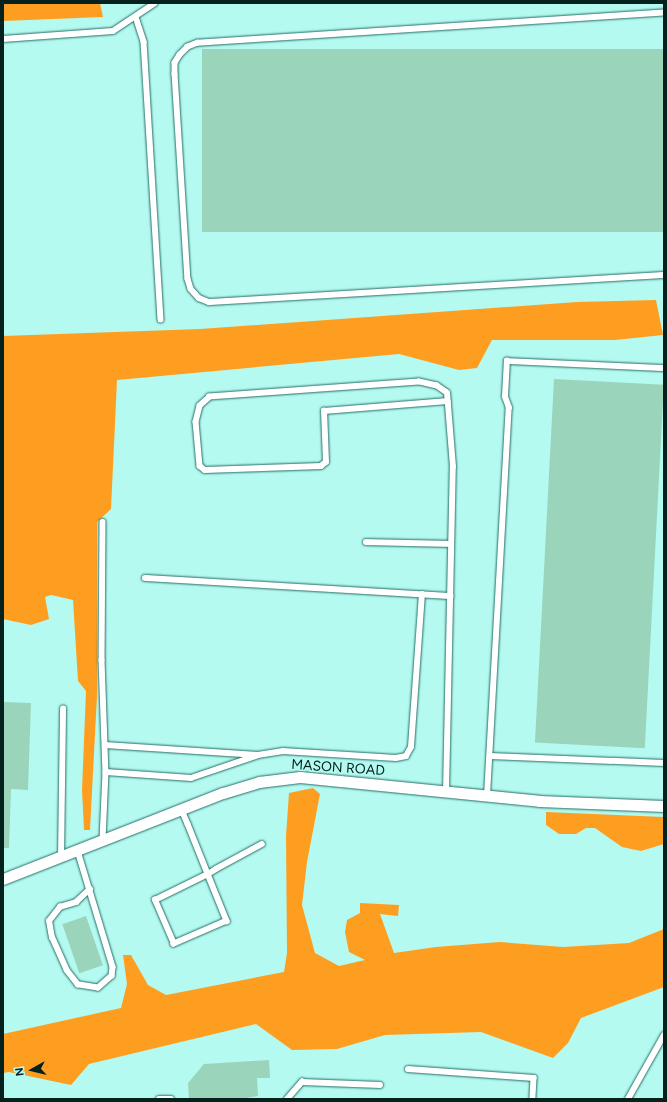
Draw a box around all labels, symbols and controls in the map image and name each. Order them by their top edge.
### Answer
street label: MASON ROAD [291,756,385,780]
north arrow [12,1050,52,1090]
text: N [13,1067,27,1077]

